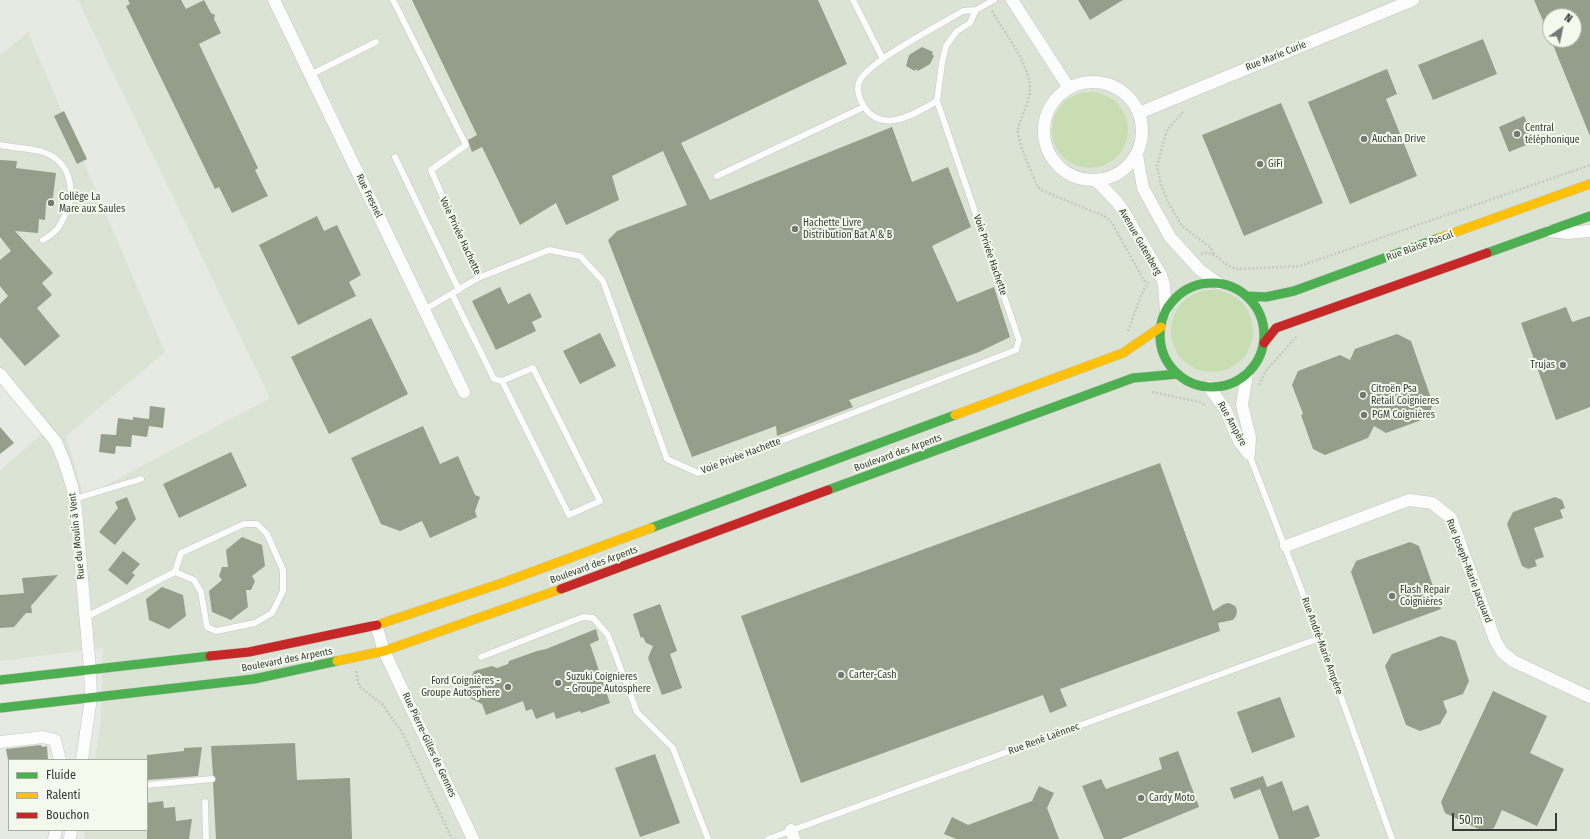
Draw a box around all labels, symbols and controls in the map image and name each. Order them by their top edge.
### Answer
north arrow [1542,8,1582,48]
text: N [1562,11,1575,26]
street label: Rue Marie Curie [1244,38,1308,74]
place label: Central téléphonique [1525,122,1580,146]
marker: Central téléphonique [1512,129,1522,139]
place label: Auchan Drive [1372,133,1426,145]
marker: Auchan Drive [1359,134,1369,144]
place label: GiFi [1268,158,1283,170]
marker: GiFi [1255,159,1265,169]
street label: Rue Fresnel [353,172,385,220]
place label: Collège La Mare aux Saules [59,191,125,214]
street label: Voie Privée Hachette [437,195,483,277]
marker: Collège La Mare aux Saules [46,198,56,208]
street label: Avenue Gutenberg [1116,207,1164,277]
street label: Voie Privée Hachette [971,213,1009,297]
place label: Hachette Livre Distribution Bat A & B [803,217,892,240]
marker: Hachette Livre Distribution Bat A & B [790,224,800,234]
street label: Rue Blaise Pascal [1385,228,1455,264]
place label: Trujas [1530,359,1555,371]
marker: Trujas [1558,360,1568,370]
place label: Citroën Psa Retail Coignieres [1371,383,1439,406]
marker: Citroën Psa Retail Coignieres [1358,390,1368,400]
street label: Rue Ampère [1215,400,1249,448]
place label: PGM Coignières [1372,409,1435,421]
marker: PGM Coignières [1359,410,1369,420]
street label: Boulevard des Arpents [853,432,943,474]
street label: Voie Privée Hachette [699,435,783,477]
street label: Rue du Moulin à Vent [66,492,88,580]
street label: Rue Joseph-Marie Jacquard [1444,517,1494,625]
street label: Boulevard des Arpents [549,544,639,586]
place label: Flash Repair Coignières [1400,584,1450,608]
marker: Flash Repair Coignières [1387,591,1397,601]
street label: Rue André-Marie Ampère [1299,596,1345,696]
street label: Boulevard des Arpents [241,645,333,675]
place label: Carter-Cash [849,669,897,681]
marker: Carter-Cash [836,670,846,680]
place label: Suzuki Coignieres - Groupe Autosphere [566,671,651,694]
place label: Ford Coignières - Groupe Autosphere [421,675,500,698]
marker: Suzuki Coignieres - Groupe Autosphere [553,678,563,688]
marker: Ford Coignières - Groupe Autosphere [503,682,513,692]
street label: Rue Pierre-Gilles de Gennes [399,691,459,799]
street label: Rue René Laënnec [1007,721,1081,757]
legend [8,759,148,831]
text: Fluide [46,768,76,782]
text: Ralenti [46,788,81,802]
place label: Cardy Moto [1149,792,1195,804]
marker: Cardy Moto [1136,793,1146,803]
scale bar [1454,805,1559,831]
text: Bouchon [46,808,89,822]
text: 50 m [1459,813,1483,827]

